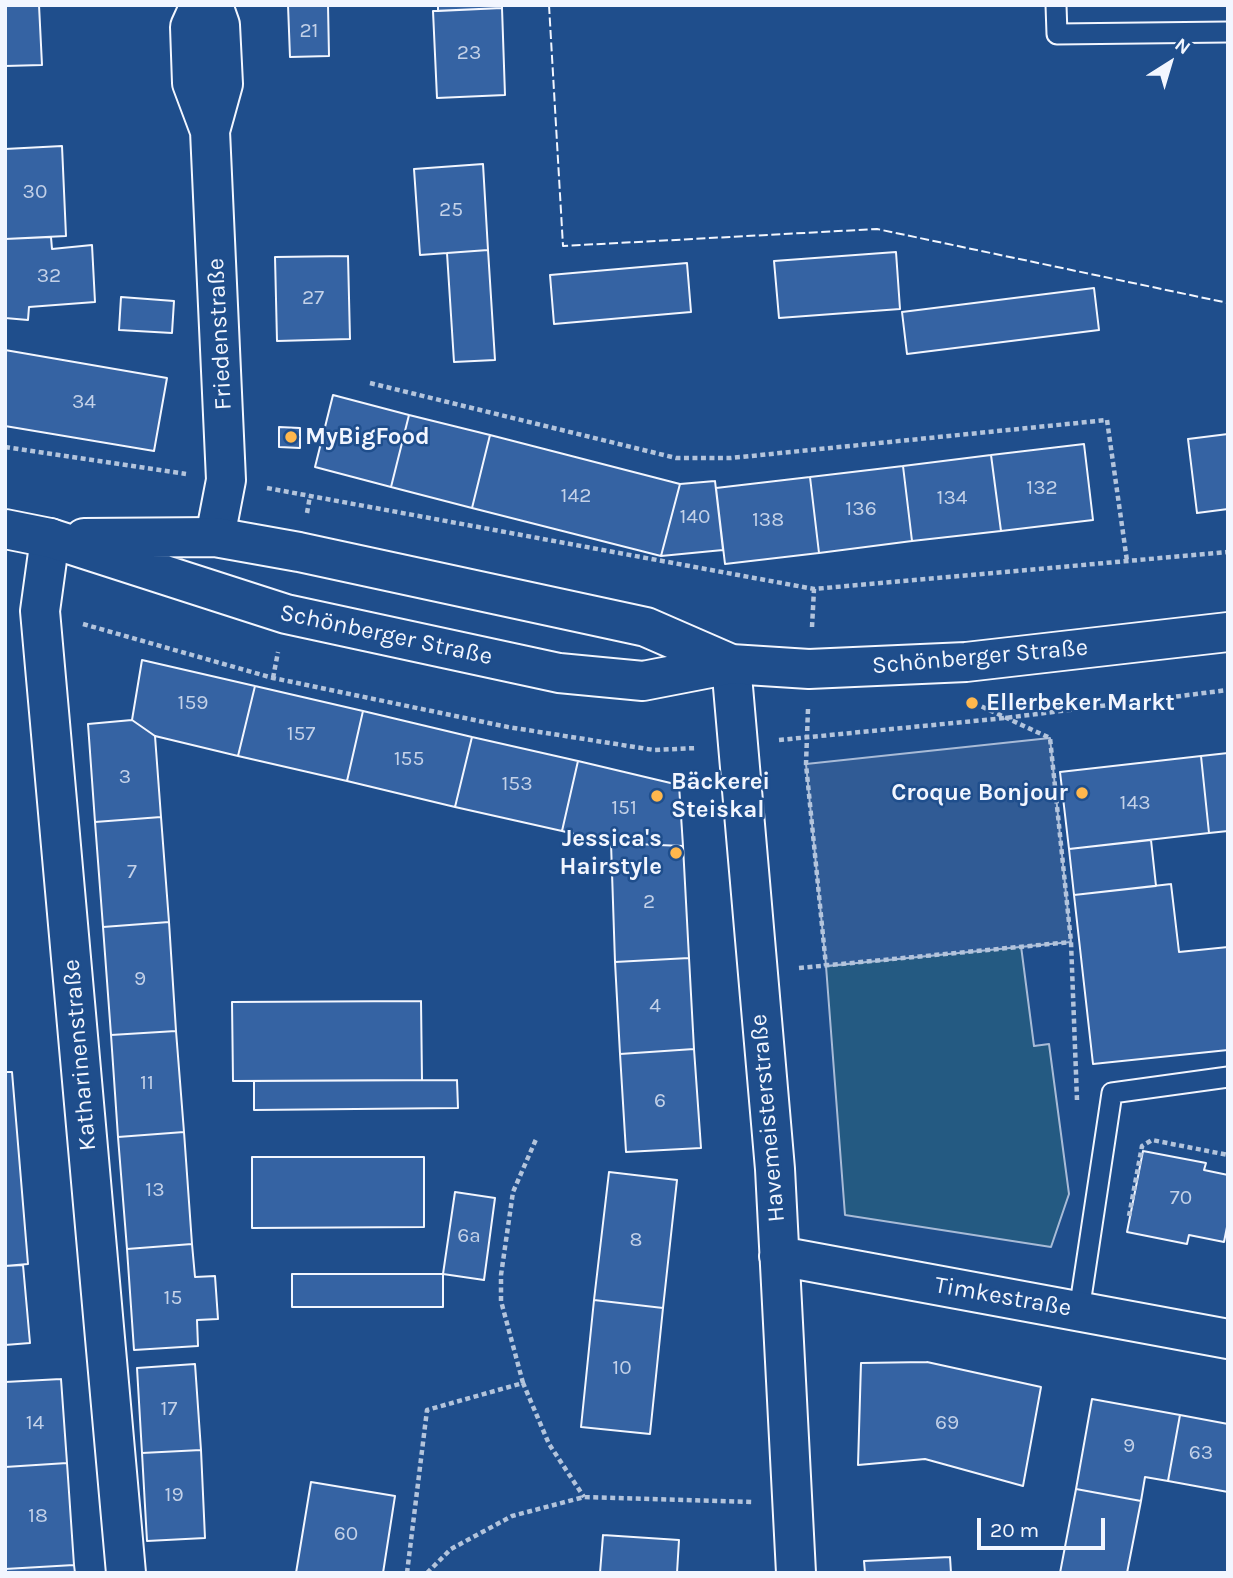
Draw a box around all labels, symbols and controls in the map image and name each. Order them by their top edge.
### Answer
house number: 21 [299,18,319,44]
north arrow [1135,28,1205,98]
text: N [1171,33,1195,59]
house number: 23 [457,40,481,66]
house number: 30 [23,179,47,205]
house number: 25 [439,197,463,223]
street label: Friedenstraße [202,257,238,411]
house number: 32 [37,263,61,289]
house number: 27 [302,285,324,311]
house number: 34 [72,389,96,415]
place label: MyBigFood [305,423,430,451]
marker: MyBigFood [283,429,299,445]
house number: 132 [1026,475,1058,501]
house number: 142 [561,483,591,509]
house number: 134 [936,485,968,511]
house number: 136 [845,496,877,522]
house number: 140 [679,504,711,530]
house number: 138 [752,507,784,533]
street label: Schönberger Straße [277,598,495,672]
street label: Schönberger Straße [871,633,1089,681]
place label: Ellerbeker Markt [986,689,1175,717]
house number: 159 [178,690,208,716]
marker: Ellerbeker Markt [964,695,980,711]
house number: 157 [287,721,315,747]
house number: 155 [394,746,424,772]
house number: 3 [119,764,131,790]
place label: Bäckerei Steiskal [671,768,770,824]
house number: 153 [501,771,533,797]
place label: Croque Bonjour [891,779,1068,807]
marker: Croque Bonjour [1074,785,1090,801]
marker: Bäckerei Steiskal [649,788,665,804]
house number: 143 [1119,790,1151,816]
house number: 151 [611,795,637,821]
place label: Jessica's Hairstyle [559,825,662,881]
marker: Jessica's Hairstyle [668,845,684,861]
house number: 7 [127,859,137,885]
house number: 2 [643,889,655,915]
street label: Katharinenstraße [57,958,103,1152]
house number: 9 [134,966,146,992]
house number: 4 [649,993,661,1019]
street label: Havemeisterstraße [745,1013,791,1223]
house number: 11 [140,1070,154,1096]
house number: 6 [654,1088,666,1114]
house number: 13 [145,1177,165,1203]
house number: 70 [1170,1185,1192,1211]
house number: 6a [457,1223,481,1249]
house number: 8 [630,1227,642,1253]
street label: Timkestraße [933,1271,1073,1323]
house number: 15 [164,1285,182,1311]
house number: 10 [612,1355,632,1381]
house number: 17 [161,1396,177,1422]
house number: 14 [26,1410,44,1436]
house number: 69 [935,1410,959,1436]
house number: 9 [1123,1433,1135,1459]
house number: 63 [1189,1440,1213,1466]
house number: 19 [164,1482,184,1508]
house number: 18 [28,1503,48,1529]
scale bar [981,1504,1109,1548]
text: 20 m [990,1518,1039,1542]
house number: 60 [334,1521,358,1547]

